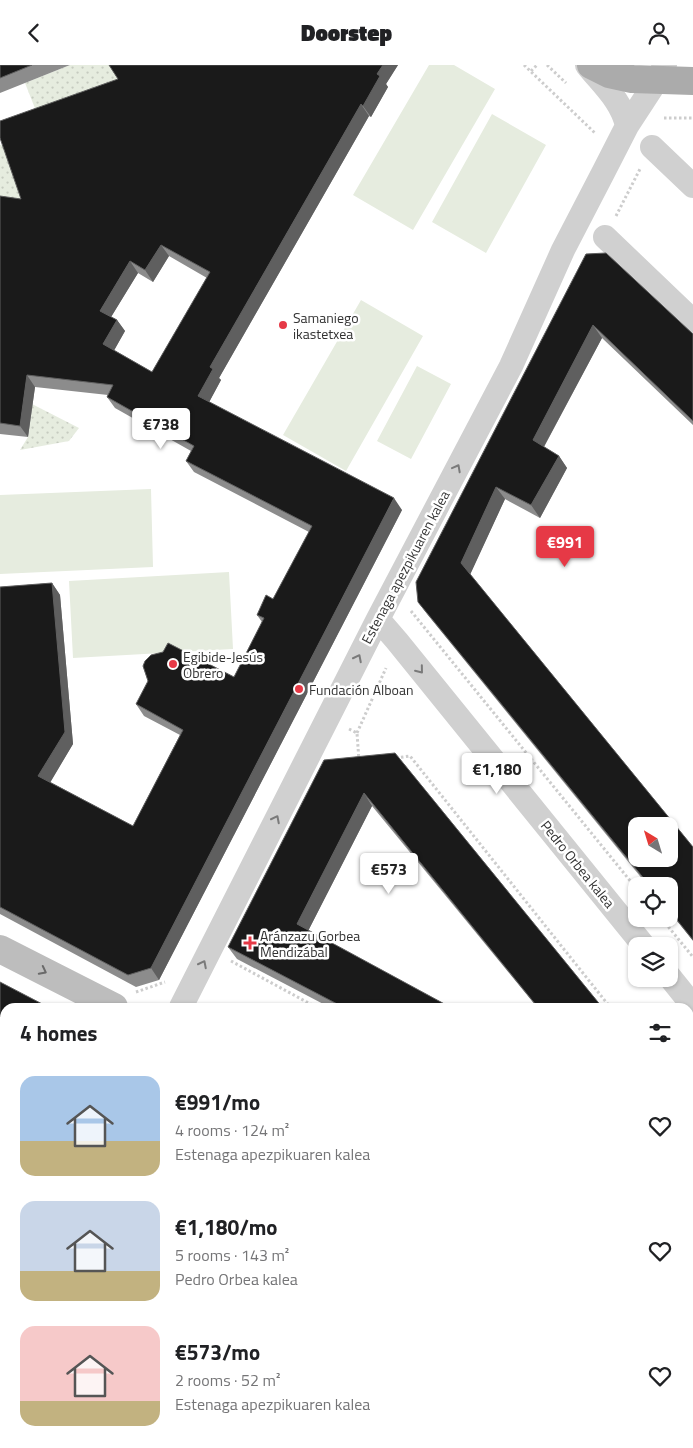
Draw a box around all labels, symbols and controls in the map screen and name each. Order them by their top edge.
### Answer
text: Doorstep [301,16,392,50]
icon: back [20,19,48,47]
icon: person [645,19,673,47]
place label: Samaniego ikastetxea [293,307,359,344]
marker: Samaniego ikastetxea [277,319,289,331]
pin: €738 [131,407,191,450]
text: €738 [143,412,179,436]
one-way arrow [451,464,461,473]
street label: Estenaga apezpikuaren kalea [356,487,454,647]
pin: €991 [535,525,595,568]
text: €991 [547,530,583,554]
place label: Egibide-Jesús Obrero [183,646,263,683]
one-way arrow [352,655,362,664]
marker: Egibide-Jesús Obrero [167,658,179,670]
one-way arrow [415,664,424,673]
place label: Fundación Alboan [309,679,414,700]
marker: Fundación Alboan [293,683,305,695]
pin: €1,180 [456,753,538,795]
text: €1,180 [472,757,522,781]
one-way arrow [270,815,280,824]
street label: Pedro Orbea kalea [536,816,620,912]
north arrow [628,817,678,867]
map controls [628,817,678,987]
pin: €573 [359,853,419,895]
text: €573 [371,857,407,881]
button: locate [628,877,678,927]
place label: Aránzazu Gorbea Mendizábal [260,925,360,962]
marker: Aránzazu Gorbea Mendizábal [244,937,256,949]
button: layers [628,937,678,987]
one-way arrow [197,960,207,969]
one-way arrow [38,965,47,975]
text: 4 homes [20,1017,97,1049]
icon: filters [646,1019,674,1047]
text: €991/mo [175,1086,260,1118]
icon: home [60,1096,120,1156]
icon: heart [646,1112,674,1140]
text: 4 rooms · 124 m² [175,1118,289,1142]
text: Estenaga apezpikuaren kalea [175,1142,370,1166]
text: €1,180/mo [175,1211,277,1243]
icon: home [60,1221,120,1281]
icon: heart [646,1237,674,1265]
text: 5 rooms · 143 m² [175,1243,289,1267]
text: Pedro Orbea kalea [175,1267,298,1291]
text: €573/mo [175,1336,260,1368]
icon: home [60,1346,120,1406]
icon: heart [646,1362,674,1390]
text: 2 rooms · 52 m² [175,1368,280,1392]
text: Estenaga apezpikuaren kalea [175,1392,370,1416]

